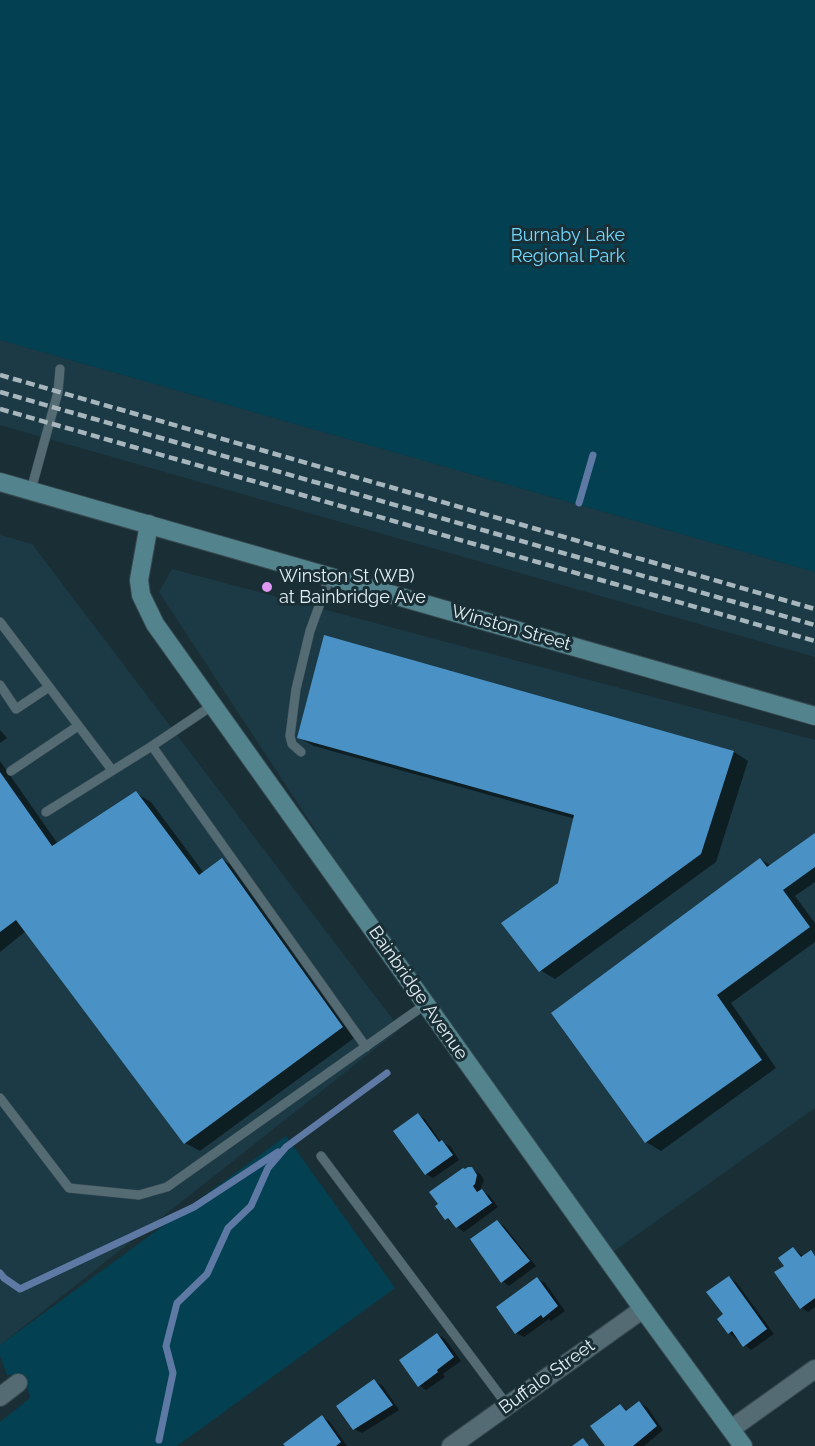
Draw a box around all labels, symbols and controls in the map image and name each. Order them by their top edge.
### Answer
park label: Burnaby Lake Regional Park [511,225,625,268]
place label: Winston St (WB) at Bainbridge Ave [279,566,426,608]
marker: Winston St (WB) at Bainbridge Ave [260,580,274,594]
street label: Winston Street [449,601,573,655]
street label: Bainbridge Avenue [364,922,472,1064]
street label: Buffalo Street [495,1335,599,1419]

